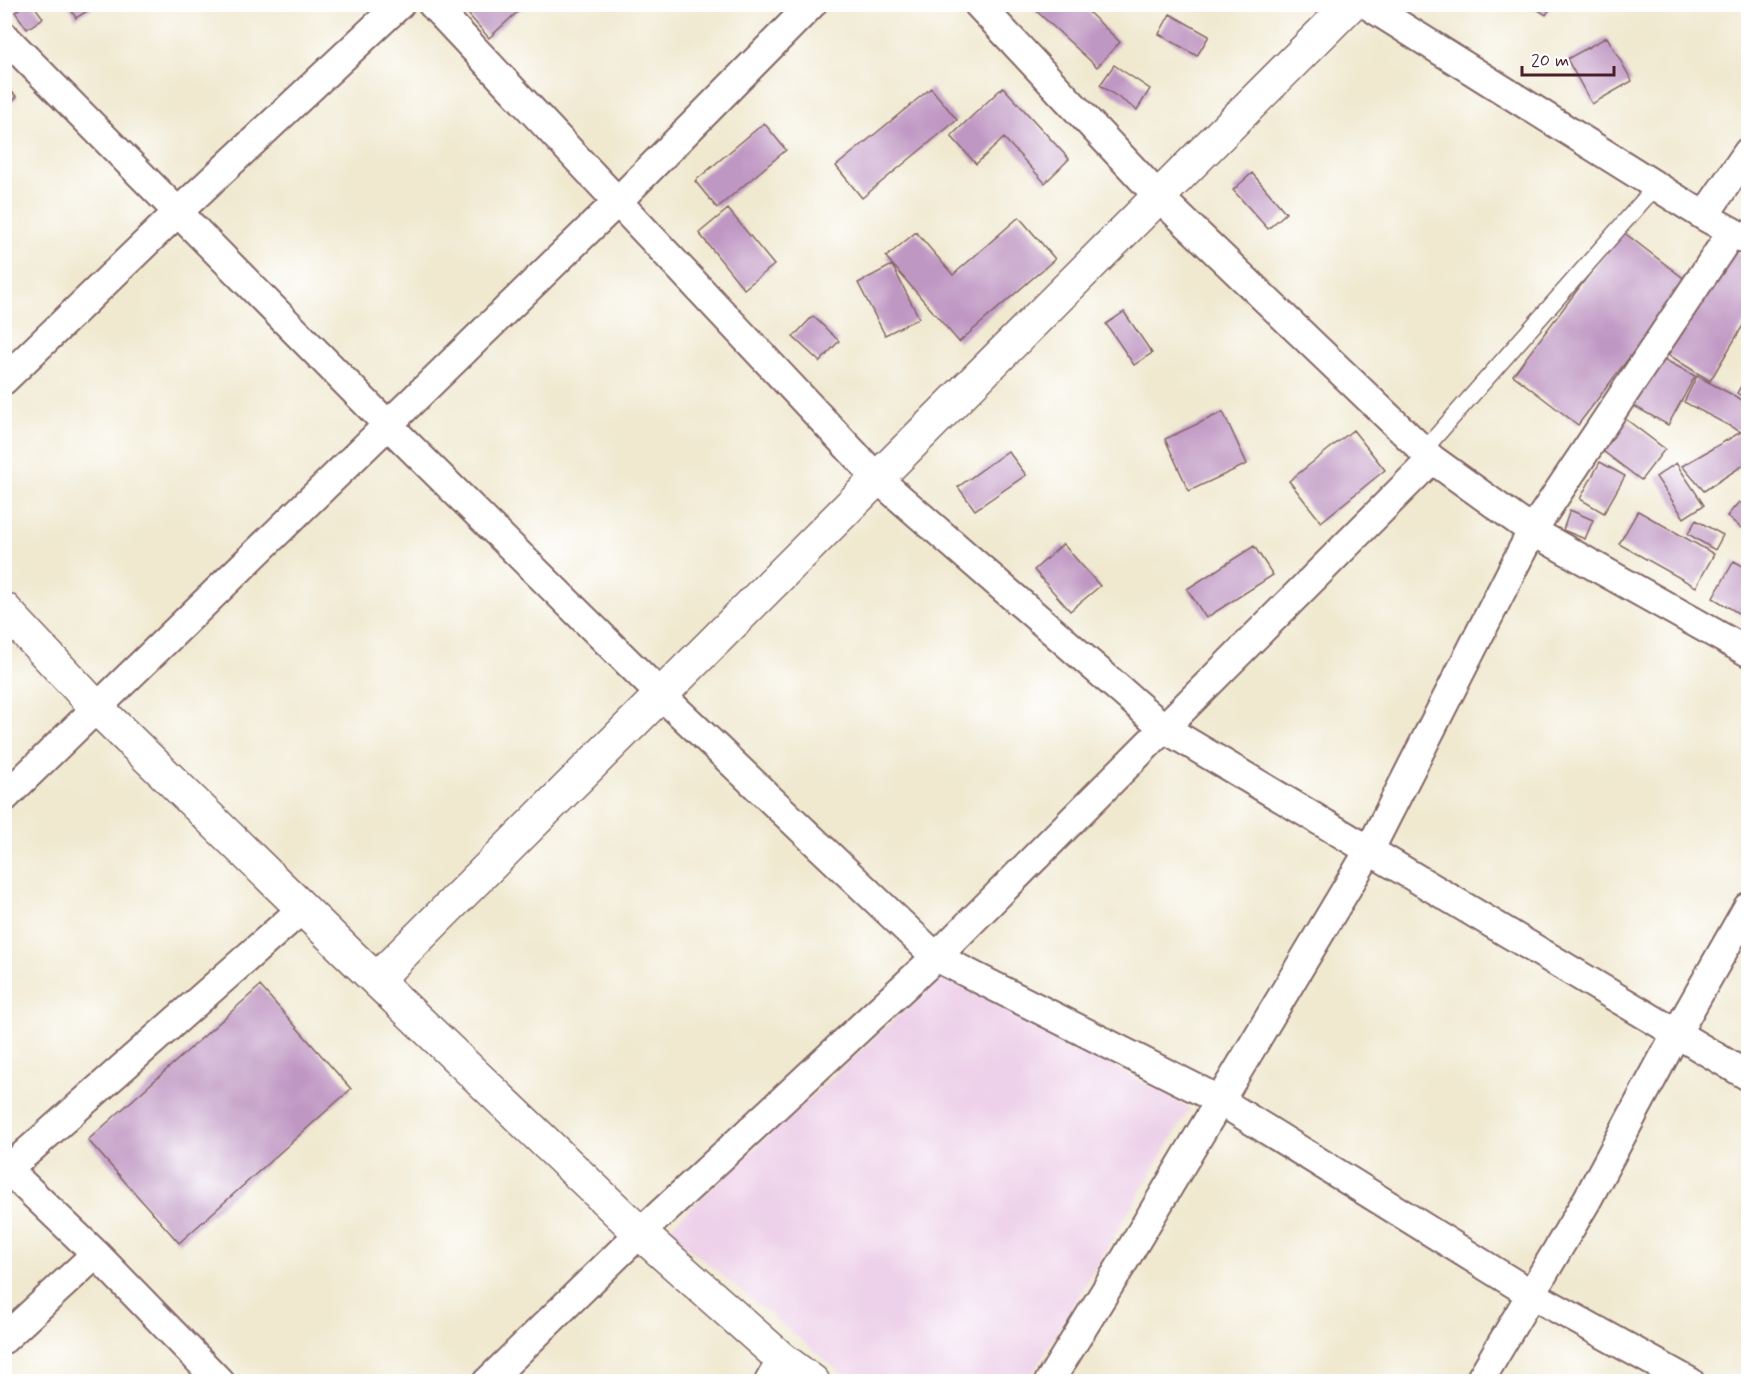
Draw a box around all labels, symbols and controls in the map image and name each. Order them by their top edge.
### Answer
scale bar [1522,39,1614,77]
text: 20 m [1531,49,1569,73]

